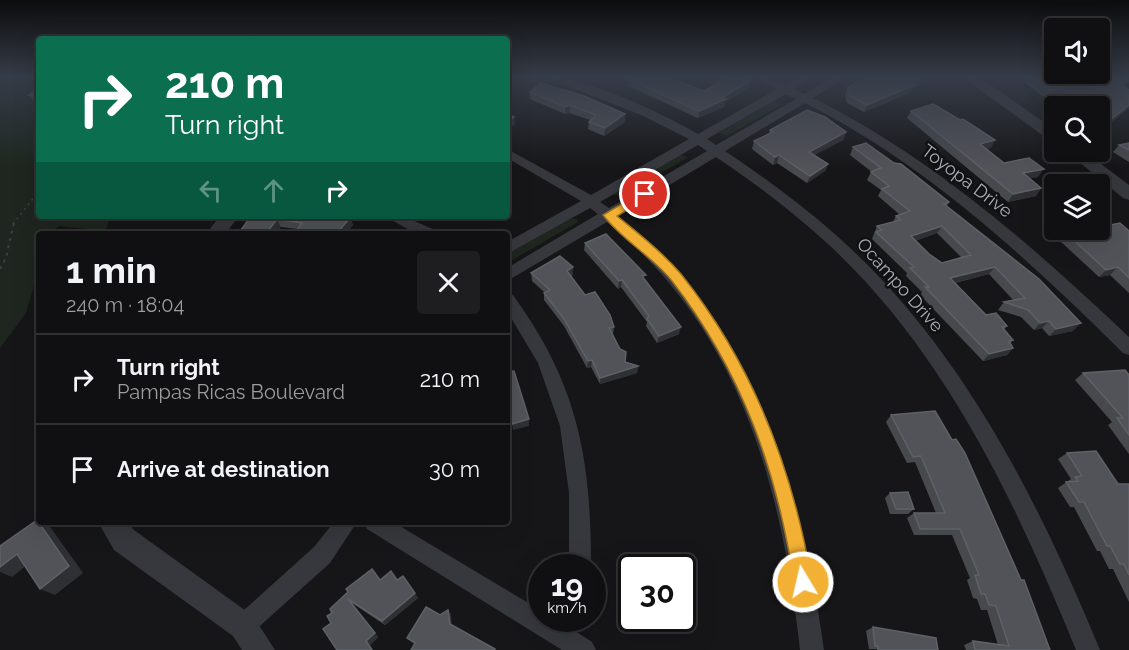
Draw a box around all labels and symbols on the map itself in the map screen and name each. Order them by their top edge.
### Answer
street label: Toyopa Drive [918,140,1017,222]
pin [619,168,670,219]
street label: Ocampo Drive [853,233,948,336]
position arrow [771,550,835,614]
speed limit sign: 30 [618,554,696,632]

